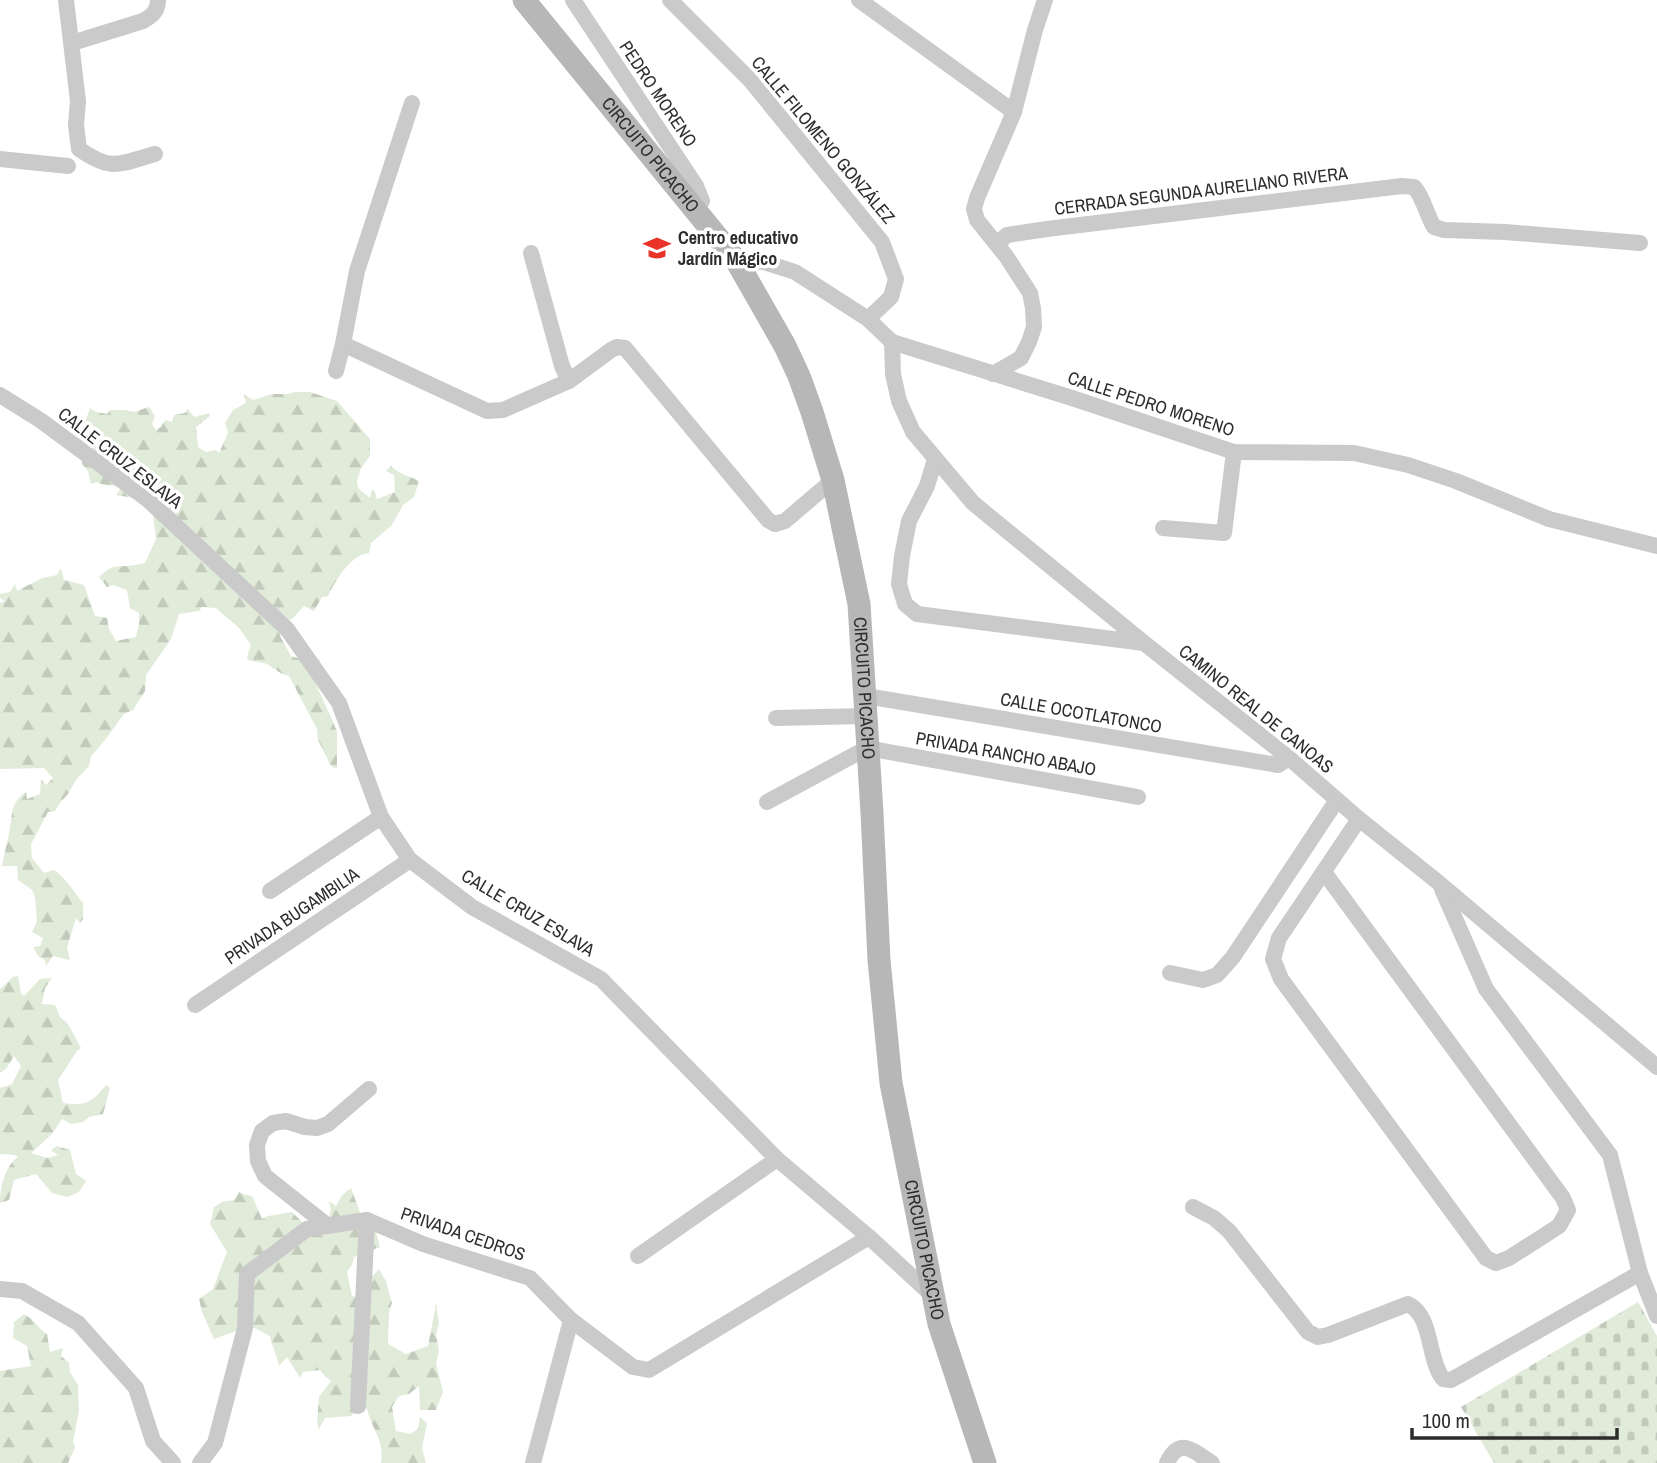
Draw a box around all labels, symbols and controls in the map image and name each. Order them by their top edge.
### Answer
street label: PEDRO MORENO [614,36,703,152]
street label: CALLE FILOMENO GONZÁLEZ [746,51,901,229]
street label: CIRCUITO PICACHO [596,92,705,218]
street label: CERRADA SEGUNDA AURELIANO RIVERA [1053,160,1349,221]
place label: Centro educativo Jardín Mágico [678,225,799,271]
school or university icon: Centro educativo Jardín Mágico [642,233,672,263]
street label: CALLE PEDRO MORENO [1065,365,1238,442]
street label: CALLE CRUZ ESLAVA [53,401,188,514]
street label: CIRCUITO PICACHO [848,616,882,760]
street label: CAMINO REAL DE CANOAS [1174,638,1339,779]
street label: CALLE OCOTLATONCO [998,686,1164,739]
street label: PRIVADA RANCHO ABAJO [914,725,1098,782]
street label: PRIVADA BUGAMBILIA [220,861,364,970]
street label: CALLE CRUZ ESLAVA [457,863,600,962]
street label: CIRCUITO PICACHO [899,1177,951,1322]
street label: PRIVADA CEDROS [398,1201,529,1267]
scale bar [1412,1396,1617,1440]
text: 100 m [1422,1406,1470,1435]

